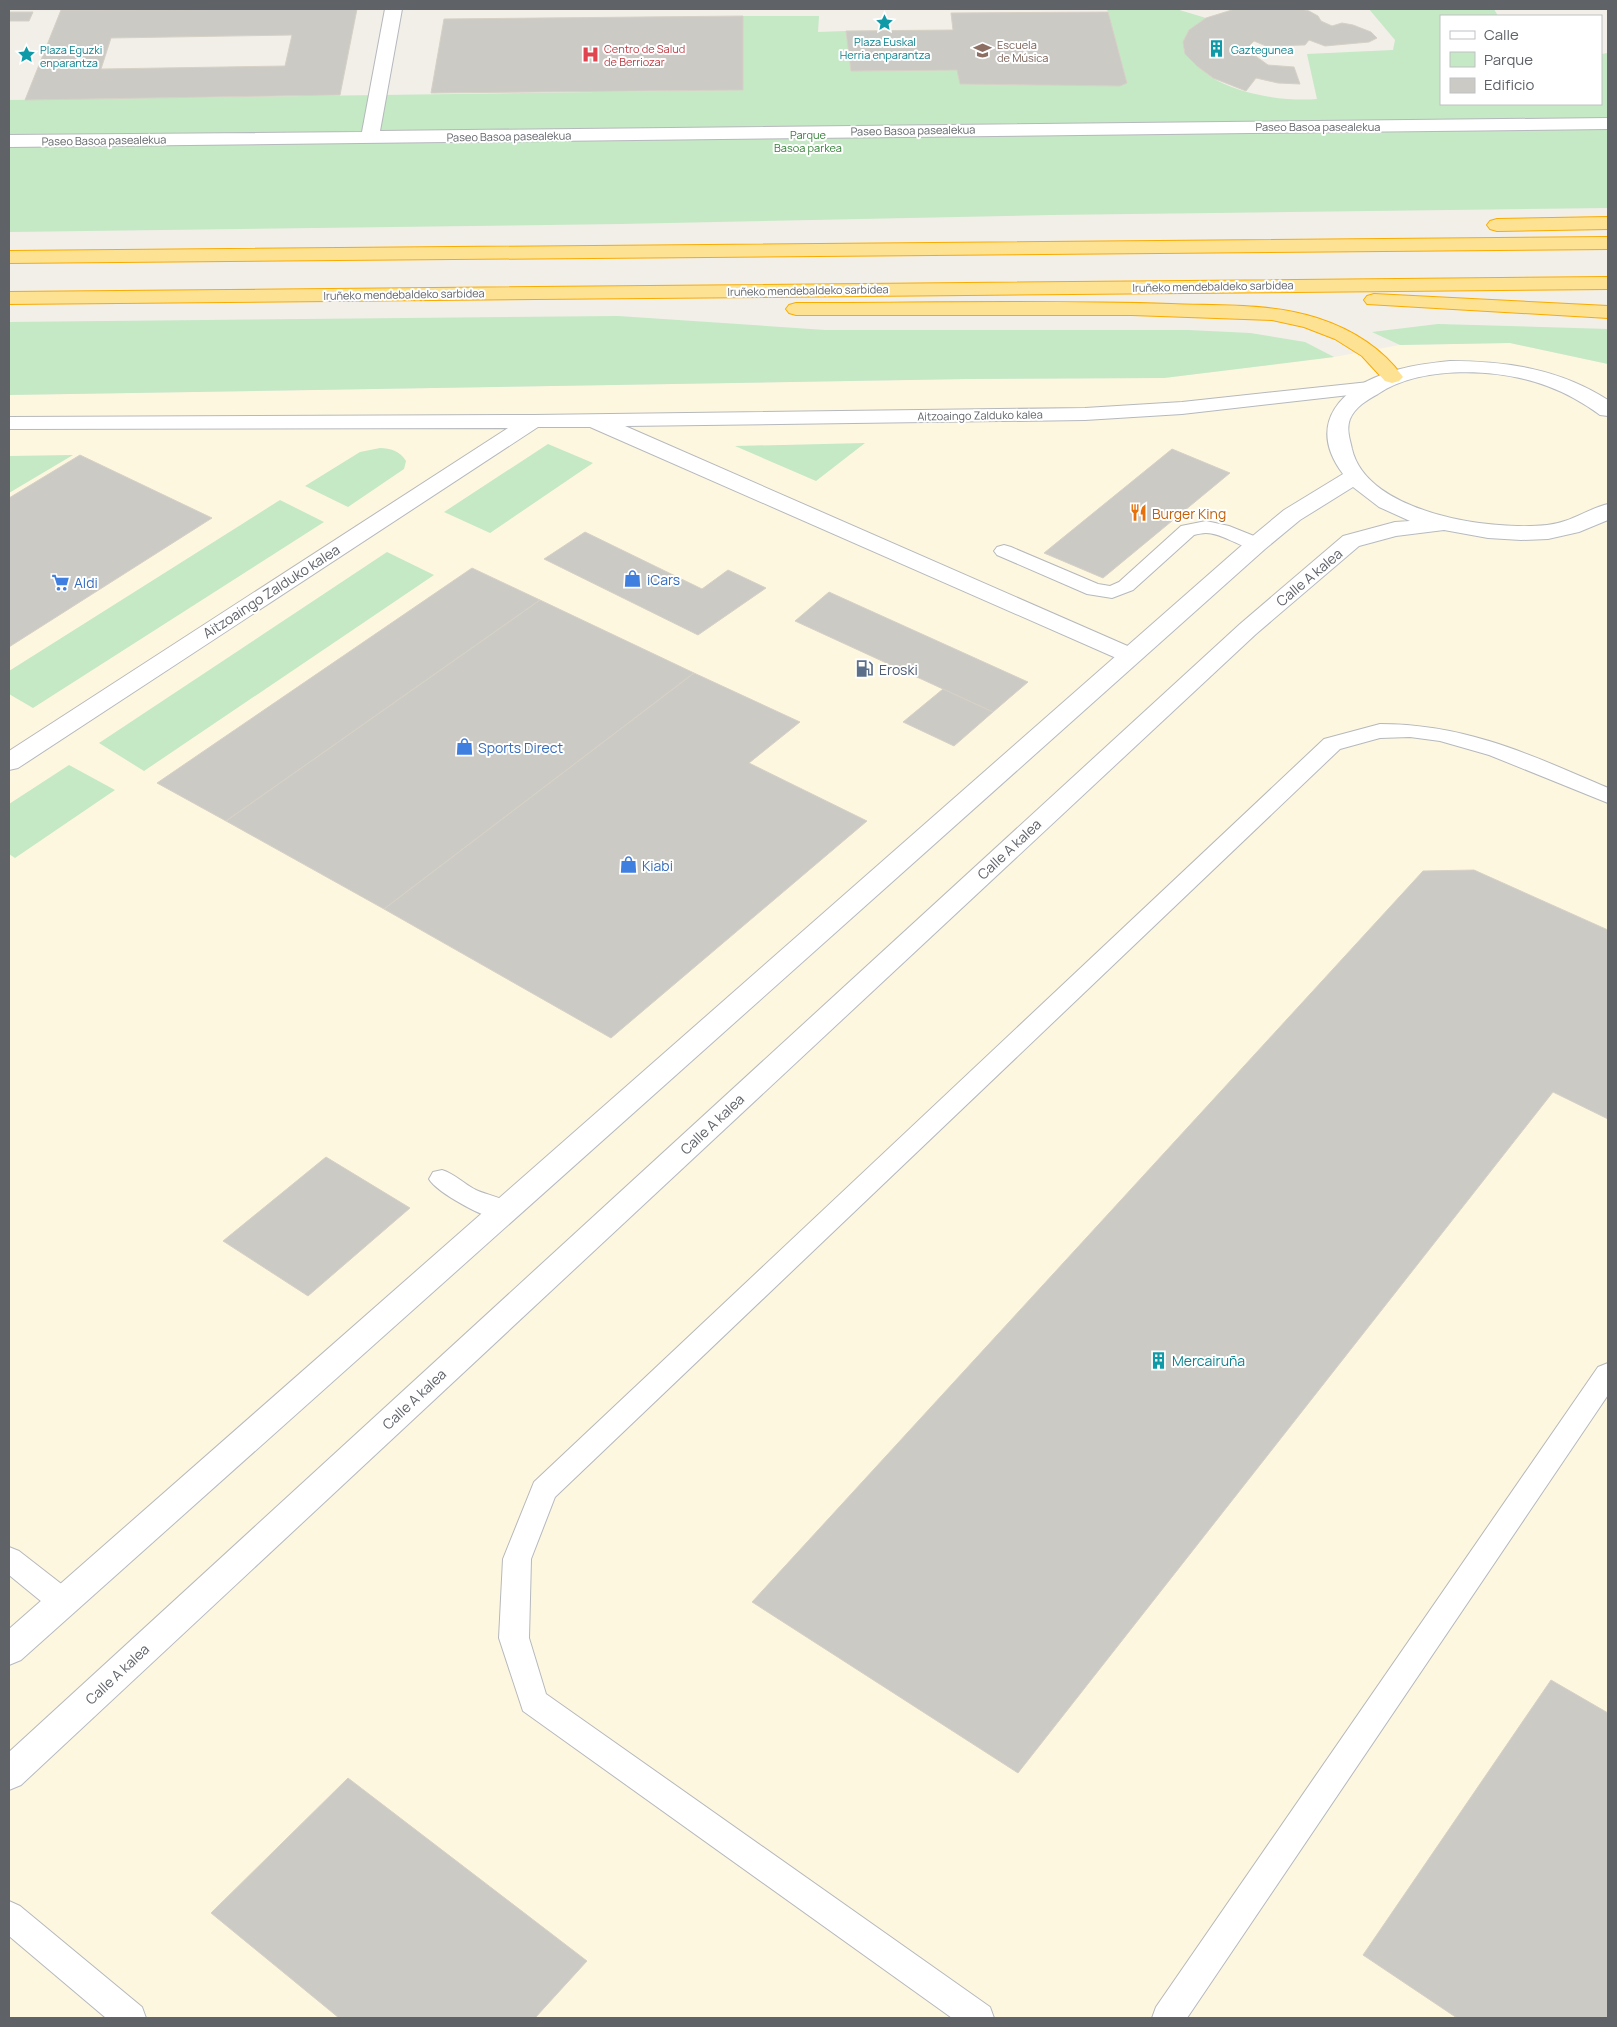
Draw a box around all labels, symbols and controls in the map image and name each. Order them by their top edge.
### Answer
place icon: Plaza Euskal Herria enparantza [875,13,895,33]
legend [1440,15,1602,105]
text: Calle [1484,24,1519,45]
place label: Plaza Euskal Herria enparantza [840,34,930,62]
place label: Escuela de Música [997,37,1048,65]
building icon: Gaztegunea [1207,39,1227,59]
school or university icon: Escuela de Música [973,40,993,60]
place label: Centro de Salud de Berriozar [604,41,685,69]
place label: Plaza Eguzki enparantza [40,42,102,70]
place label: Gaztegunea [1231,42,1293,57]
hospital icon: Centro de Salud de Berriozar [580,44,600,64]
place icon: Plaza Eguzki enparantza [16,45,36,65]
text: Parque [1484,49,1533,70]
text: Edificio [1484,74,1535,95]
street label: Paseo Basoa pasealekua [1256,119,1380,134]
street label: Paseo Basoa pasealekua [850,121,976,139]
street label: Paseo Basoa pasealekua [446,127,572,145]
park label: Parque Basoa parkea [774,127,842,155]
street label: Paseo Basoa pasealekua [41,131,167,149]
street label: Iruñeko mendebaldeko sarbidea [1132,277,1294,295]
street label: Iruñeko mendebaldeko sarbidea [727,281,889,299]
street label: Iruñeko mendebaldeko sarbidea [323,285,485,303]
street label: Aitzoaingo Zalduko kalea [917,406,1043,424]
restaurant icon: Burger King [1128,503,1148,523]
place label: Burger King [1152,504,1226,523]
street label: Aitzoaingo Zalduko kalea [199,540,343,642]
street label: Calle A kalea [1272,544,1346,610]
shop icon: iCars [623,569,643,589]
place label: iCars [647,570,680,589]
supermarket icon: Aldi [50,572,70,592]
place label: Aldi [74,573,98,592]
fuel station icon: Eroski [855,659,875,679]
place label: Eroski [879,660,918,679]
shop icon: Sports Direct [454,737,474,757]
place label: Sports Direct [478,738,564,757]
street label: Calle A kalea [973,815,1045,883]
shop icon: Kiabi [618,855,638,875]
place label: Kiabi [642,856,673,875]
street label: Calle A kalea [676,1090,748,1158]
building icon: Mercairuña [1148,1350,1168,1370]
place label: Mercairuña [1172,1351,1245,1370]
street label: Calle A kalea [378,1365,450,1433]
street label: Calle A kalea [81,1640,153,1708]

